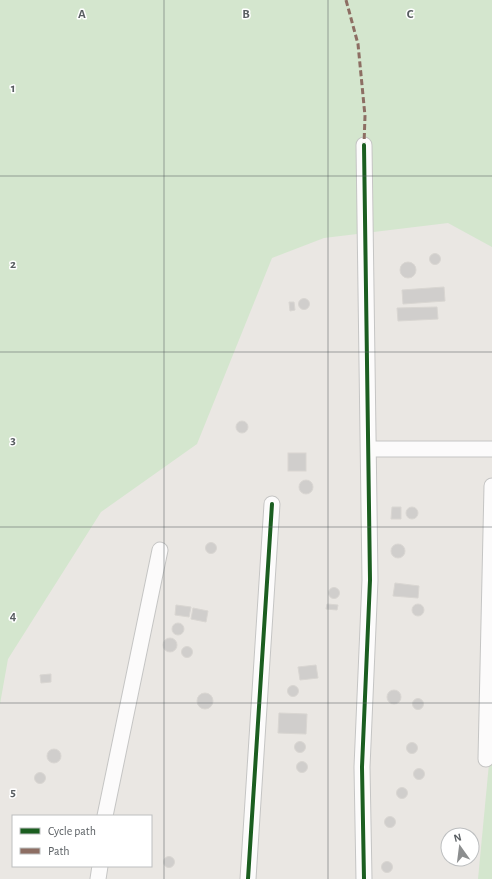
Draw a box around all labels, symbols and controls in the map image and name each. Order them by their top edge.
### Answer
text: A [78,8,86,21]
text: B [242,8,250,21]
text: C [407,8,414,21]
text: 1 [11,82,15,95]
text: 2 [10,258,16,271]
text: 3 [10,434,16,447]
text: 4 [10,610,17,623]
text: 5 [10,786,16,799]
legend [12,815,152,867]
text: Cycle path [48,825,96,838]
north arrow [440,827,480,867]
text: N [453,832,463,844]
text: Path [48,845,70,857]

